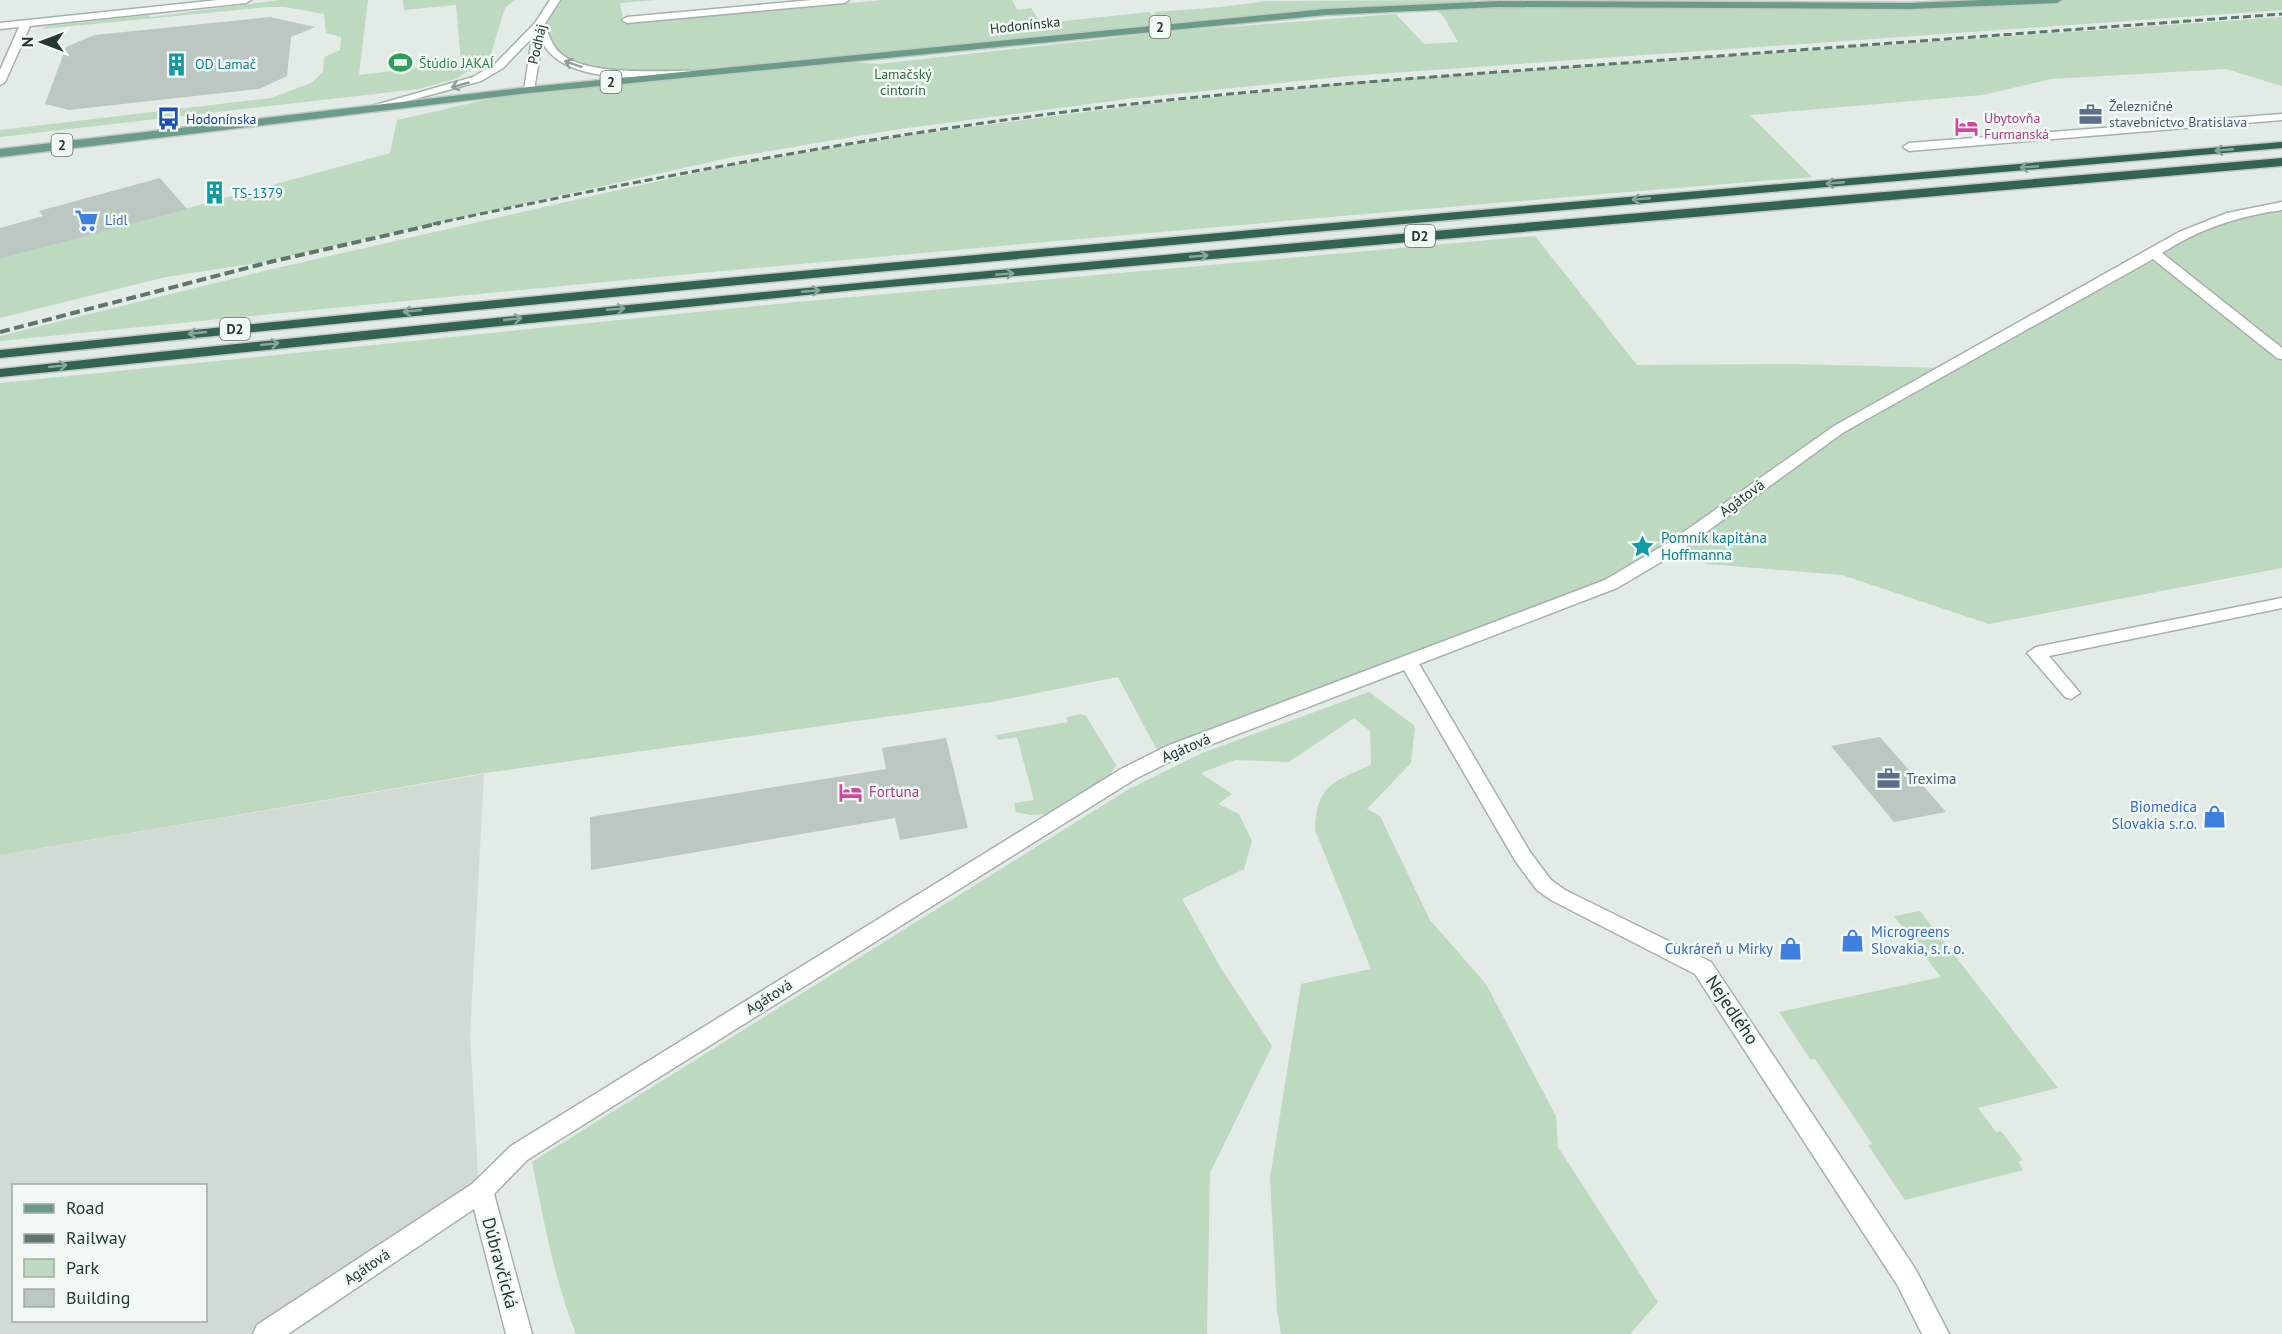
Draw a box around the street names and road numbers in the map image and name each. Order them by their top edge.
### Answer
street label: Hodonínska [989,12,1061,38]
road number: 2 [1150,16,1170,38]
street label: Podháj [524,22,550,66]
road number: 2 [600,71,622,93]
road number: 2 [52,134,72,156]
road number: D2 [1405,225,1435,247]
road number: D2 [220,318,250,340]
street label: Agátová [1715,475,1768,520]
street label: Agátová [1158,729,1213,766]
street label: Nejedlého [1701,971,1764,1049]
street label: Agátová [742,975,796,1018]
street label: Dúbravčická [477,1215,524,1311]
street label: Agátová [340,1244,393,1289]

